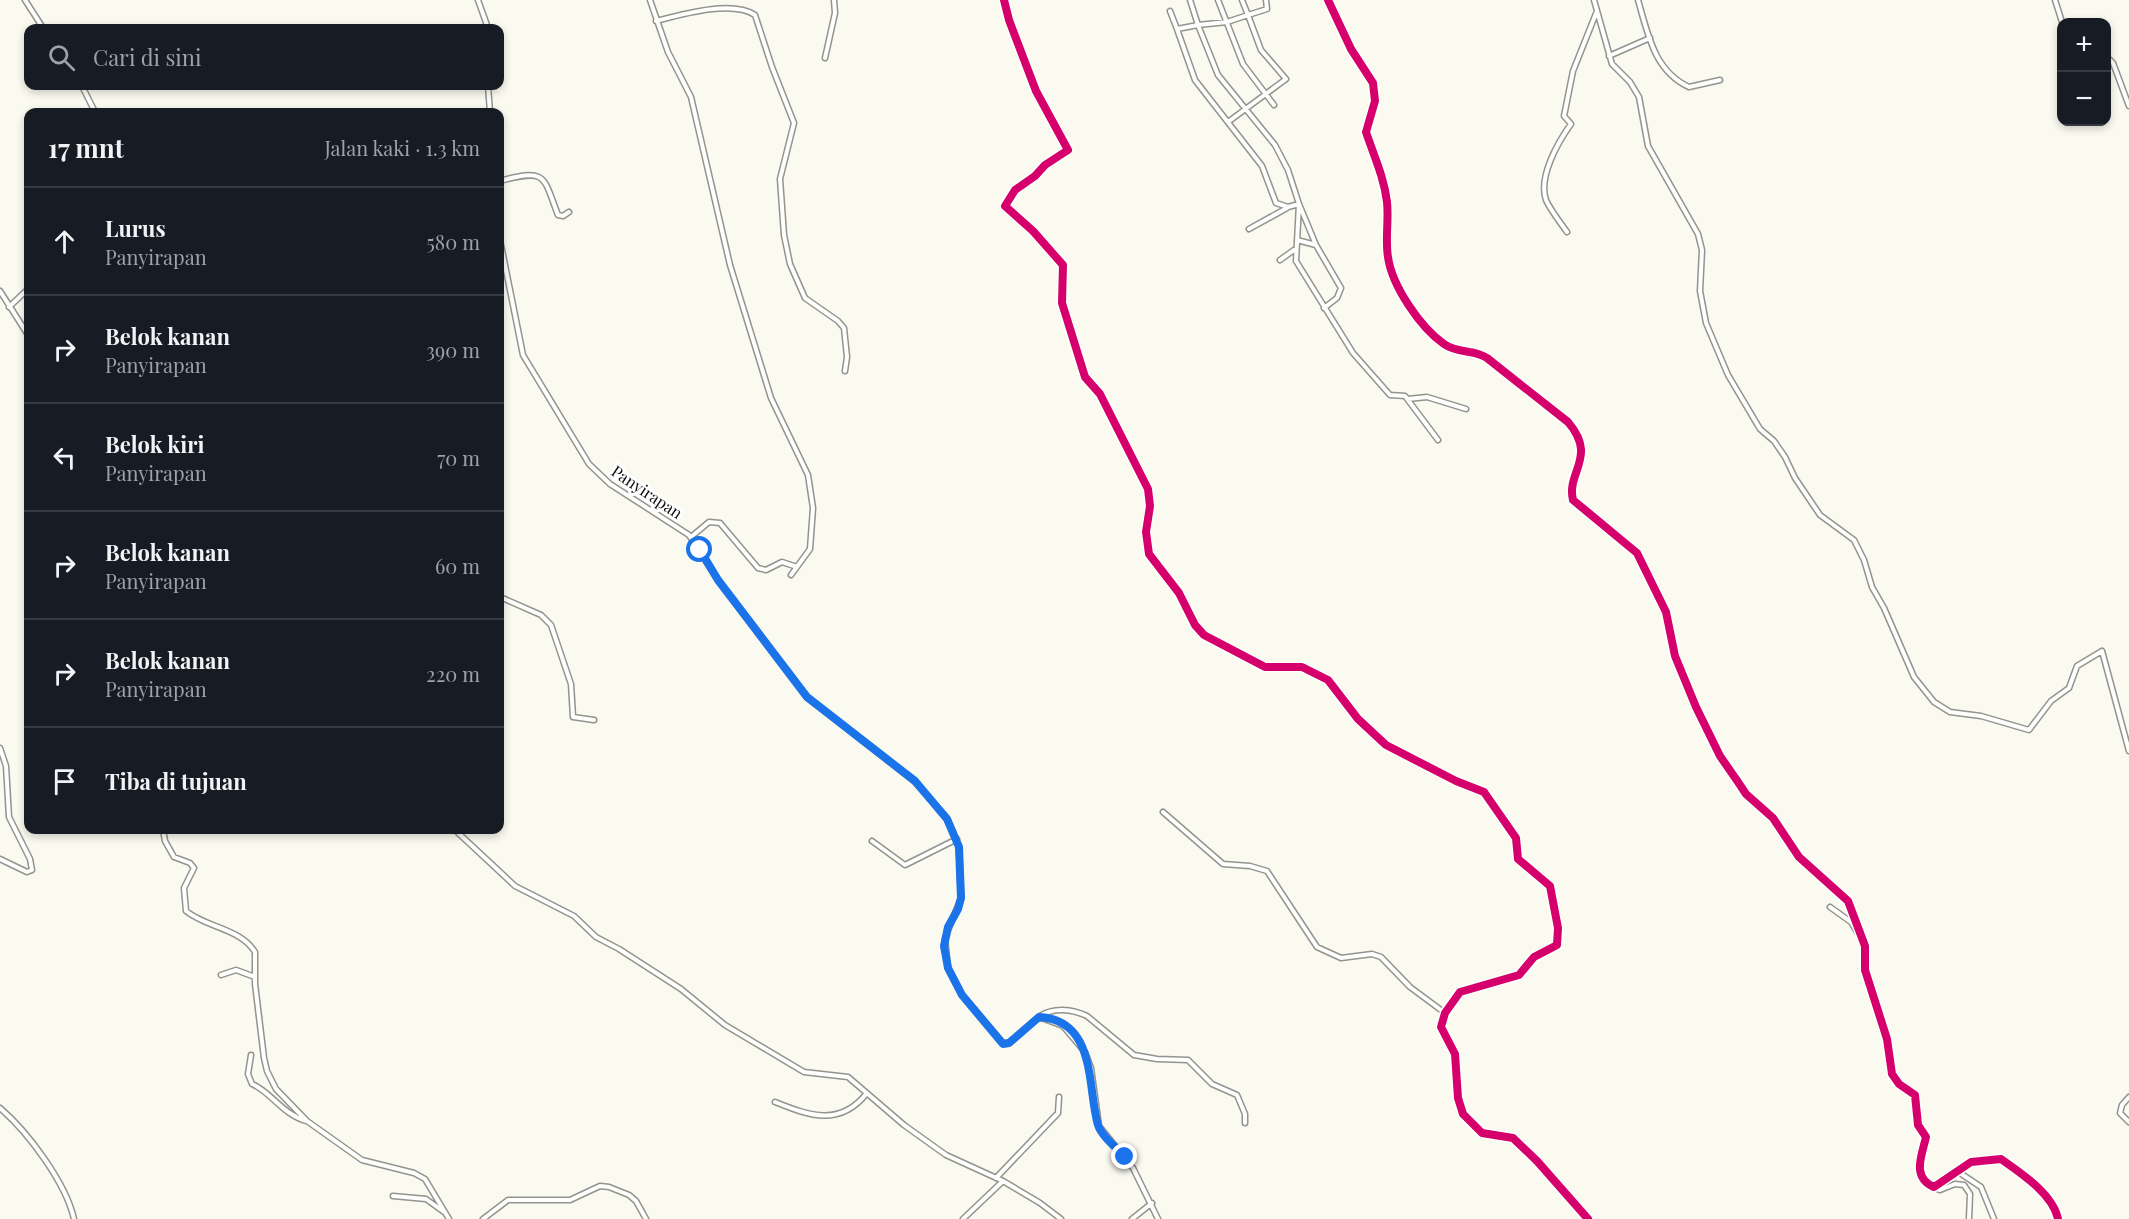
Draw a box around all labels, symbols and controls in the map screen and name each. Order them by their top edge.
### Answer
map controls [2057,18,2111,126]
button: + [2057,18,2111,72]
search box [24,24,504,90]
icon: search [45,41,78,74]
text: Cari di sini [93,42,201,72]
button: − [2057,72,2111,126]
text: 17 mnt [48,130,124,165]
text: Jalan kaki · 1.3 km [325,134,480,161]
text: Lurus [105,213,166,243]
icon: ahead [48,225,81,258]
text: 580 m [427,228,480,255]
text: Panyirapan [105,243,207,270]
text: Belok kanan [105,321,230,351]
icon: right [48,333,81,366]
text: 390 m [426,336,480,363]
text: Panyirapan [105,351,207,378]
text: Belok kiri [105,429,204,459]
icon: left [48,441,81,474]
text: 70 m [437,444,480,471]
text: Panyirapan [105,459,207,486]
street label: Panyirapan [608,460,687,523]
route start [686,536,712,562]
text: Belok kanan [105,537,230,567]
icon: right [48,549,81,582]
text: 60 m [435,552,480,579]
text: Panyirapan [105,567,207,594]
text: Belok kanan [105,645,230,675]
icon: right [48,657,81,690]
text: 220 m [426,660,480,687]
text: Panyirapan [105,675,207,702]
icon: arrive [48,765,81,798]
text: Tiba di tujuan [105,766,247,796]
route end [1111,1143,1137,1169]

